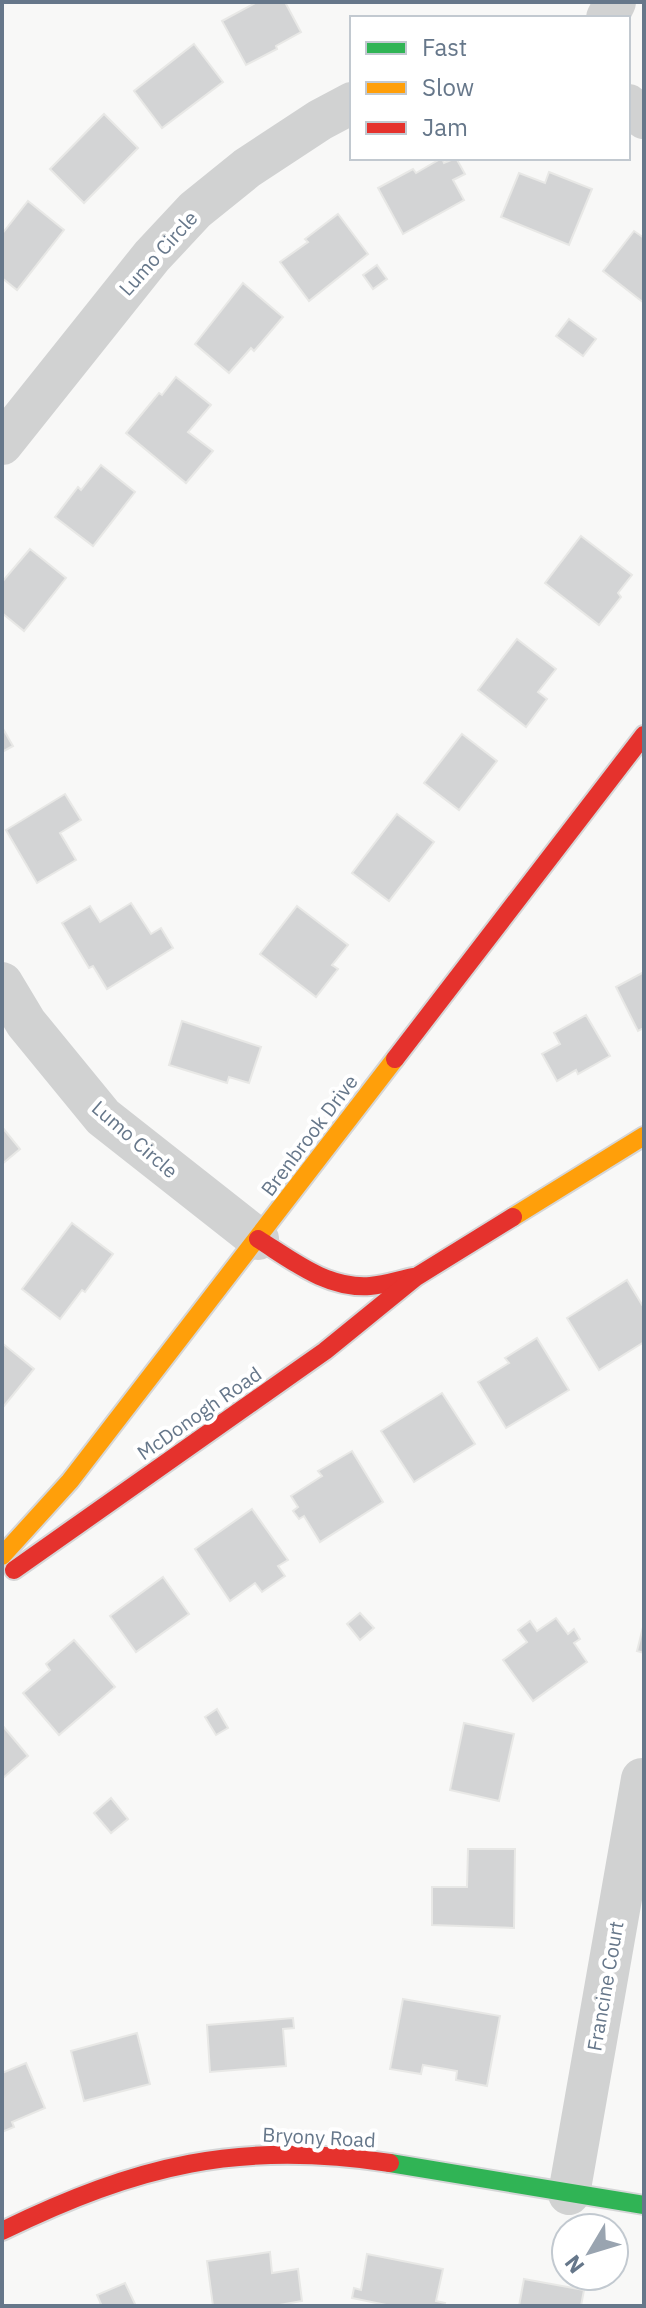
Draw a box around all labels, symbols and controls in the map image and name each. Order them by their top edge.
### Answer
legend [350,16,630,160]
text: Fast [422,31,467,63]
text: Slow [422,71,474,103]
text: Jam [422,111,468,143]
street label: Lumo Circle [113,205,203,301]
street label: Brenbrook Drive [254,1069,364,1201]
street label: Lumo Circle [86,1094,184,1184]
street label: McDonogh Road [131,1360,267,1466]
street label: Francine Court [580,1919,630,2053]
street label: Bryony Road [262,2121,376,2153]
north arrow [550,2212,630,2292]
text: N [558,2249,590,2280]

